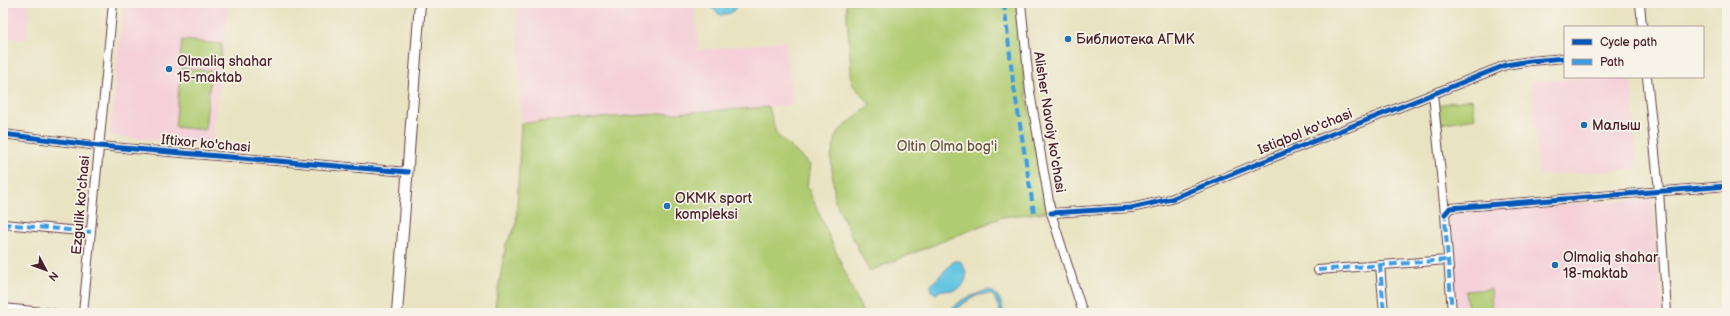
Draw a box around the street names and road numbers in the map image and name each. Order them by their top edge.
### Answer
street label: Alisher Navoiy ko'chasi [1030,50,1069,194]
street label: Istiqbol ko'chasi [1255,105,1355,158]
street label: Iftixor ko'chasi [161,131,251,156]
street label: Ezgulik ko'chasi [68,155,93,255]

